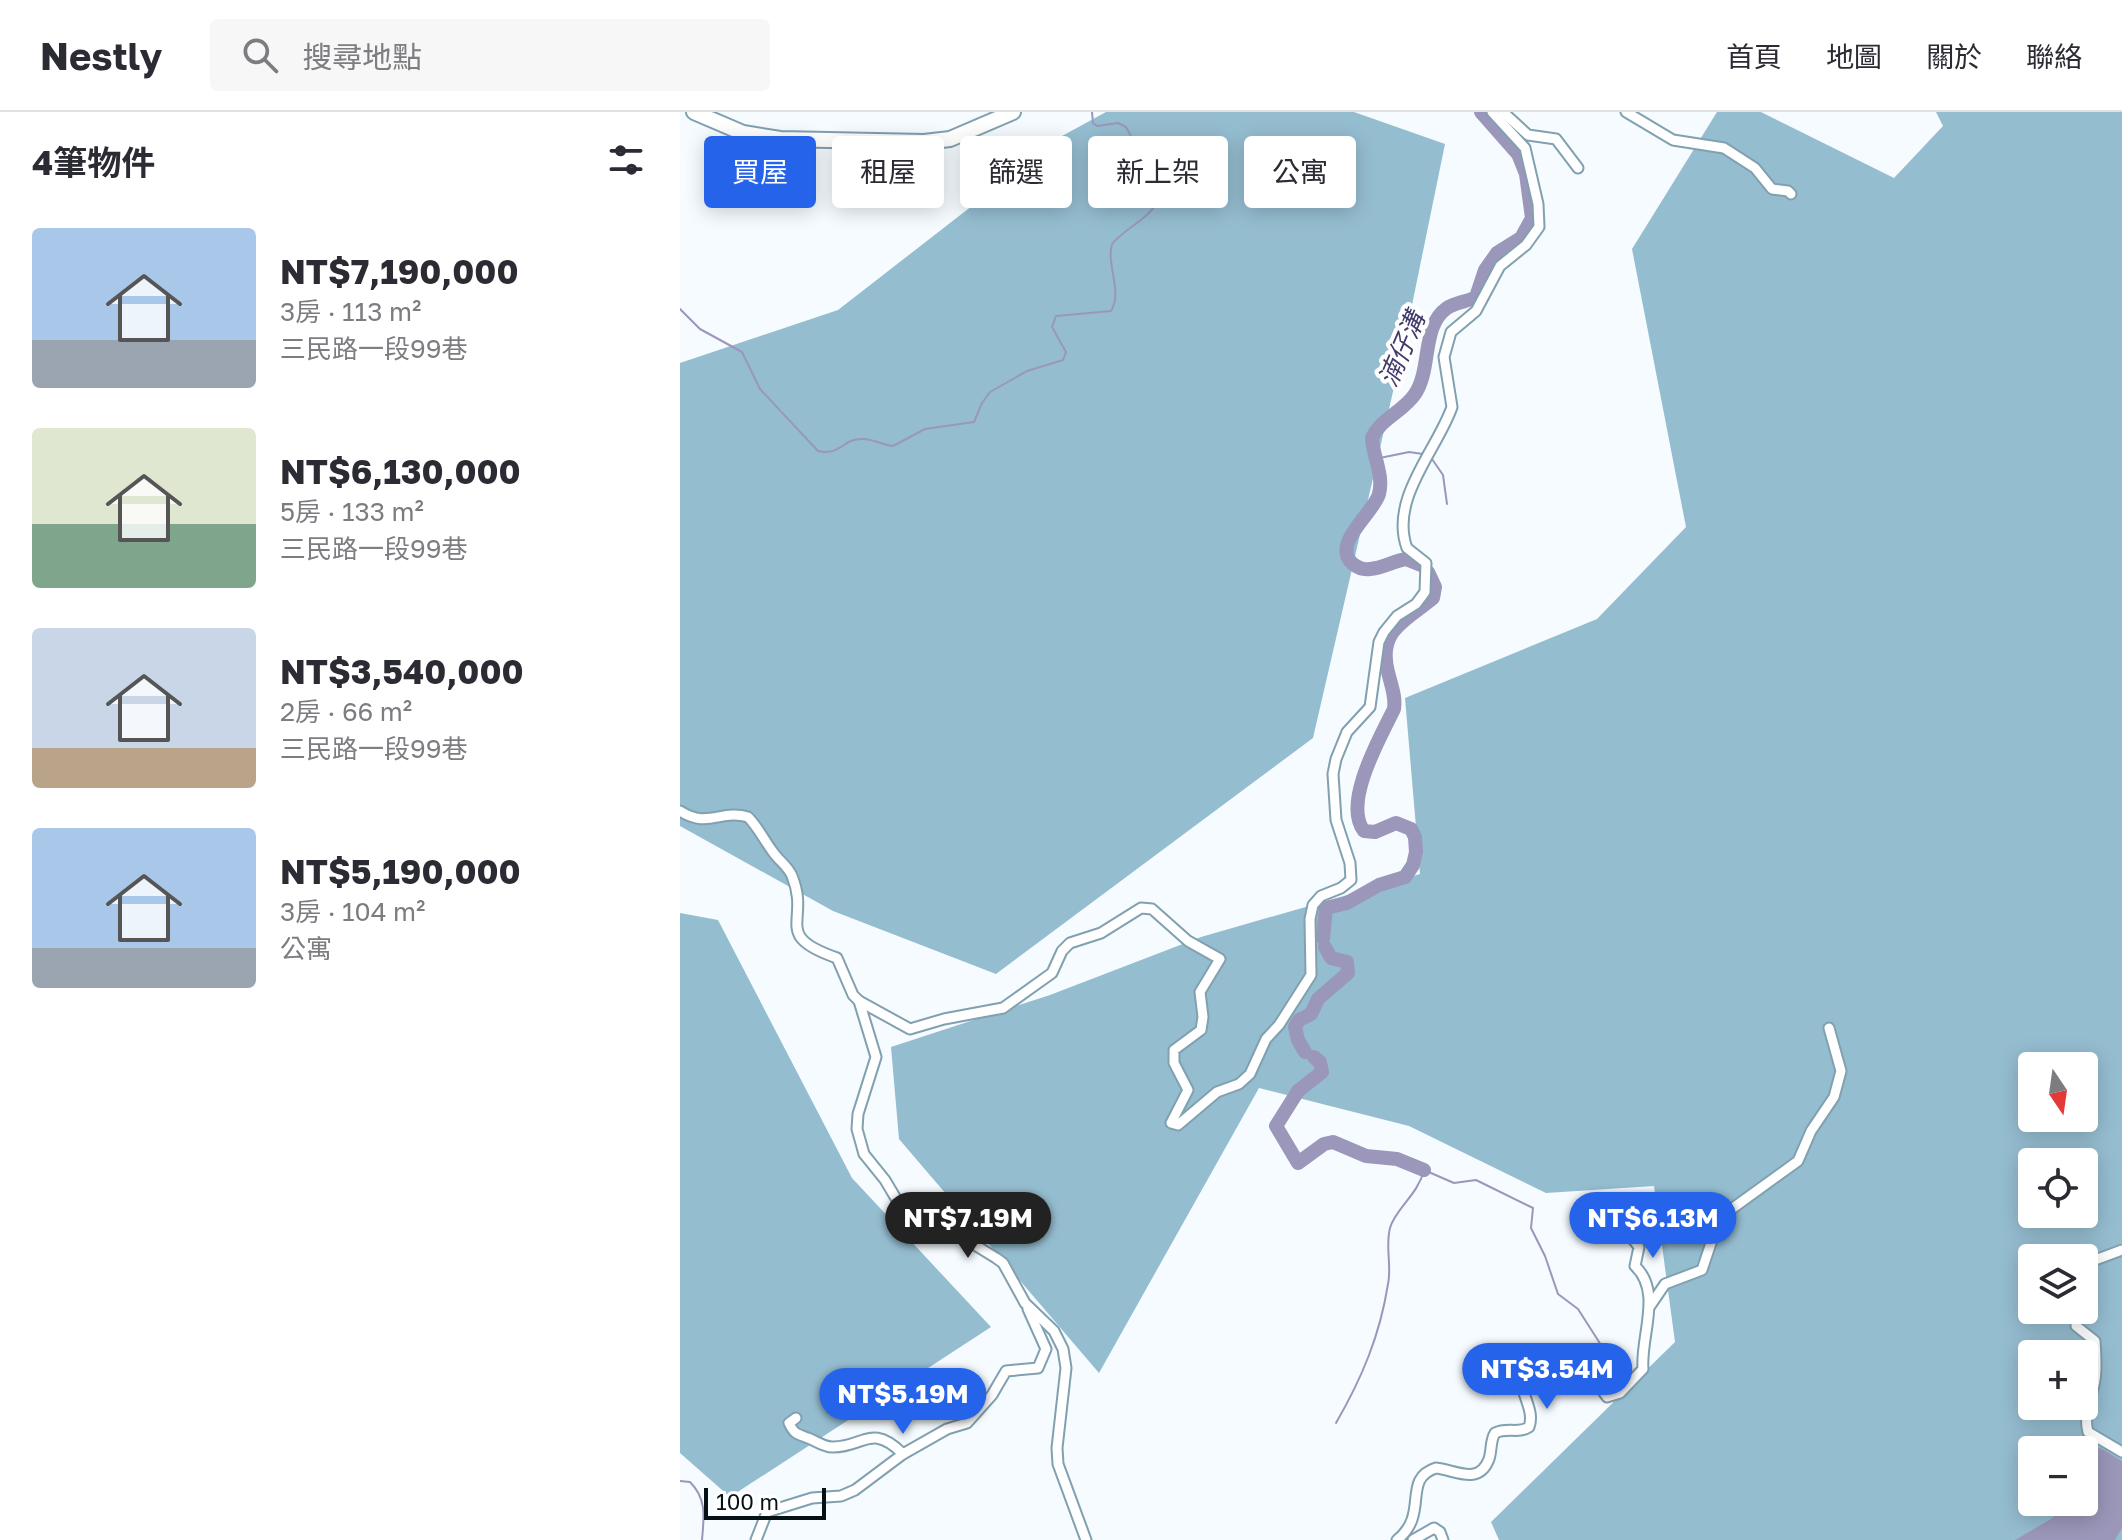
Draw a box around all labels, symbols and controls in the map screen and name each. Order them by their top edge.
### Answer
search box [210,19,770,91]
text: Nestly [40,33,162,78]
icon: search [238,33,282,77]
text: 搜尋地點 [302,39,422,75]
text: 首頁 [1726,40,1782,73]
text: 地圖 [1826,40,1882,73]
text: 關於 [1926,40,1982,73]
text: 聯絡 [2026,40,2082,73]
chip: 買屋 [704,136,816,208]
chip: 租屋 [832,136,944,208]
chip: 篩選 [960,136,1072,208]
chip: 新上架 [1088,136,1228,208]
chip: 公寓 [1244,136,1356,208]
icon: filters [604,138,648,182]
text: 4筆物件 [32,142,155,182]
text: NT$7,190,000 [280,251,519,291]
icon: home [96,260,192,356]
text: 3房 · 113 m² [280,296,421,327]
water label: 湳仔溝 [1372,303,1433,391]
text: 三民路一段99巷 [280,333,467,364]
text: NT$6,130,000 [280,451,521,491]
icon: home [96,460,192,556]
text: 5房 · 133 m² [280,496,424,527]
text: 三民路一段99巷 [280,533,467,564]
text: NT$3,540,000 [280,651,524,691]
icon: home [96,660,192,756]
text: 2房 · 66 m² [280,696,412,727]
text: 三民路一段99巷 [280,733,467,764]
text: NT$5,190,000 [280,851,521,891]
icon: home [96,860,192,956]
text: 3房 · 104 m² [280,896,425,927]
text: 公寓 [280,933,332,964]
north arrow [2018,1052,2098,1132]
map controls [2018,1052,2098,1516]
button: locate [2018,1148,2098,1228]
pin: NT$7.19M [885,1192,1051,1260]
pin: NT$6.13M [1570,1192,1736,1260]
text: NT$7.19M [903,1202,1033,1233]
text: NT$6.13M [1587,1202,1719,1233]
button: layers [2018,1244,2098,1324]
button: + [2018,1340,2098,1420]
pin: NT$3.54M [1464,1343,1630,1411]
text: NT$3.54M [1480,1353,1614,1384]
pin: NT$5.19M [820,1368,986,1436]
text: NT$5.19M [837,1378,969,1409]
button: − [2018,1436,2098,1516]
scale bar [704,1484,826,1520]
text: 100 m [716,1488,779,1515]

